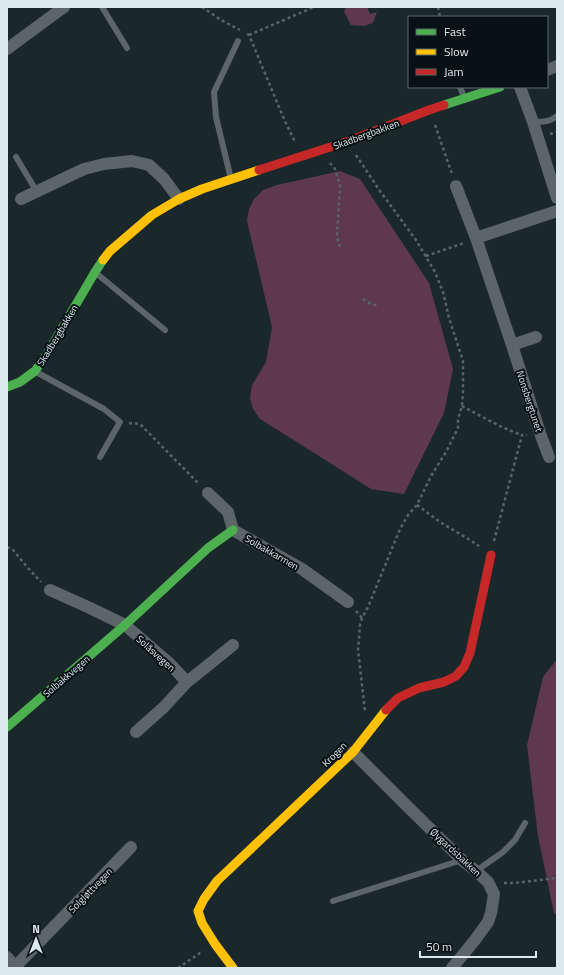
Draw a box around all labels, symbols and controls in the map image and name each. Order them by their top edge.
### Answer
legend [408,16,548,88]
text: Fast [444,22,467,41]
text: Slow [444,42,469,61]
text: Jam [444,62,464,81]
street label: Skadbergbakken [331,116,401,153]
street label: Skadbergbakken [33,302,82,369]
street label: Nonsbergtunet [513,369,547,434]
street label: Solbakkarmen [242,531,302,574]
street label: Solåsvegen [133,632,178,675]
street label: Solbakkvegen [39,652,93,701]
street label: Krogen [318,738,350,770]
street label: Øygardsbakken [427,825,485,880]
street label: Solgløttvegen [65,864,116,916]
north arrow [16,919,56,959]
text: N [32,921,40,937]
scale bar [420,933,536,959]
text: 50 m [426,937,452,956]

